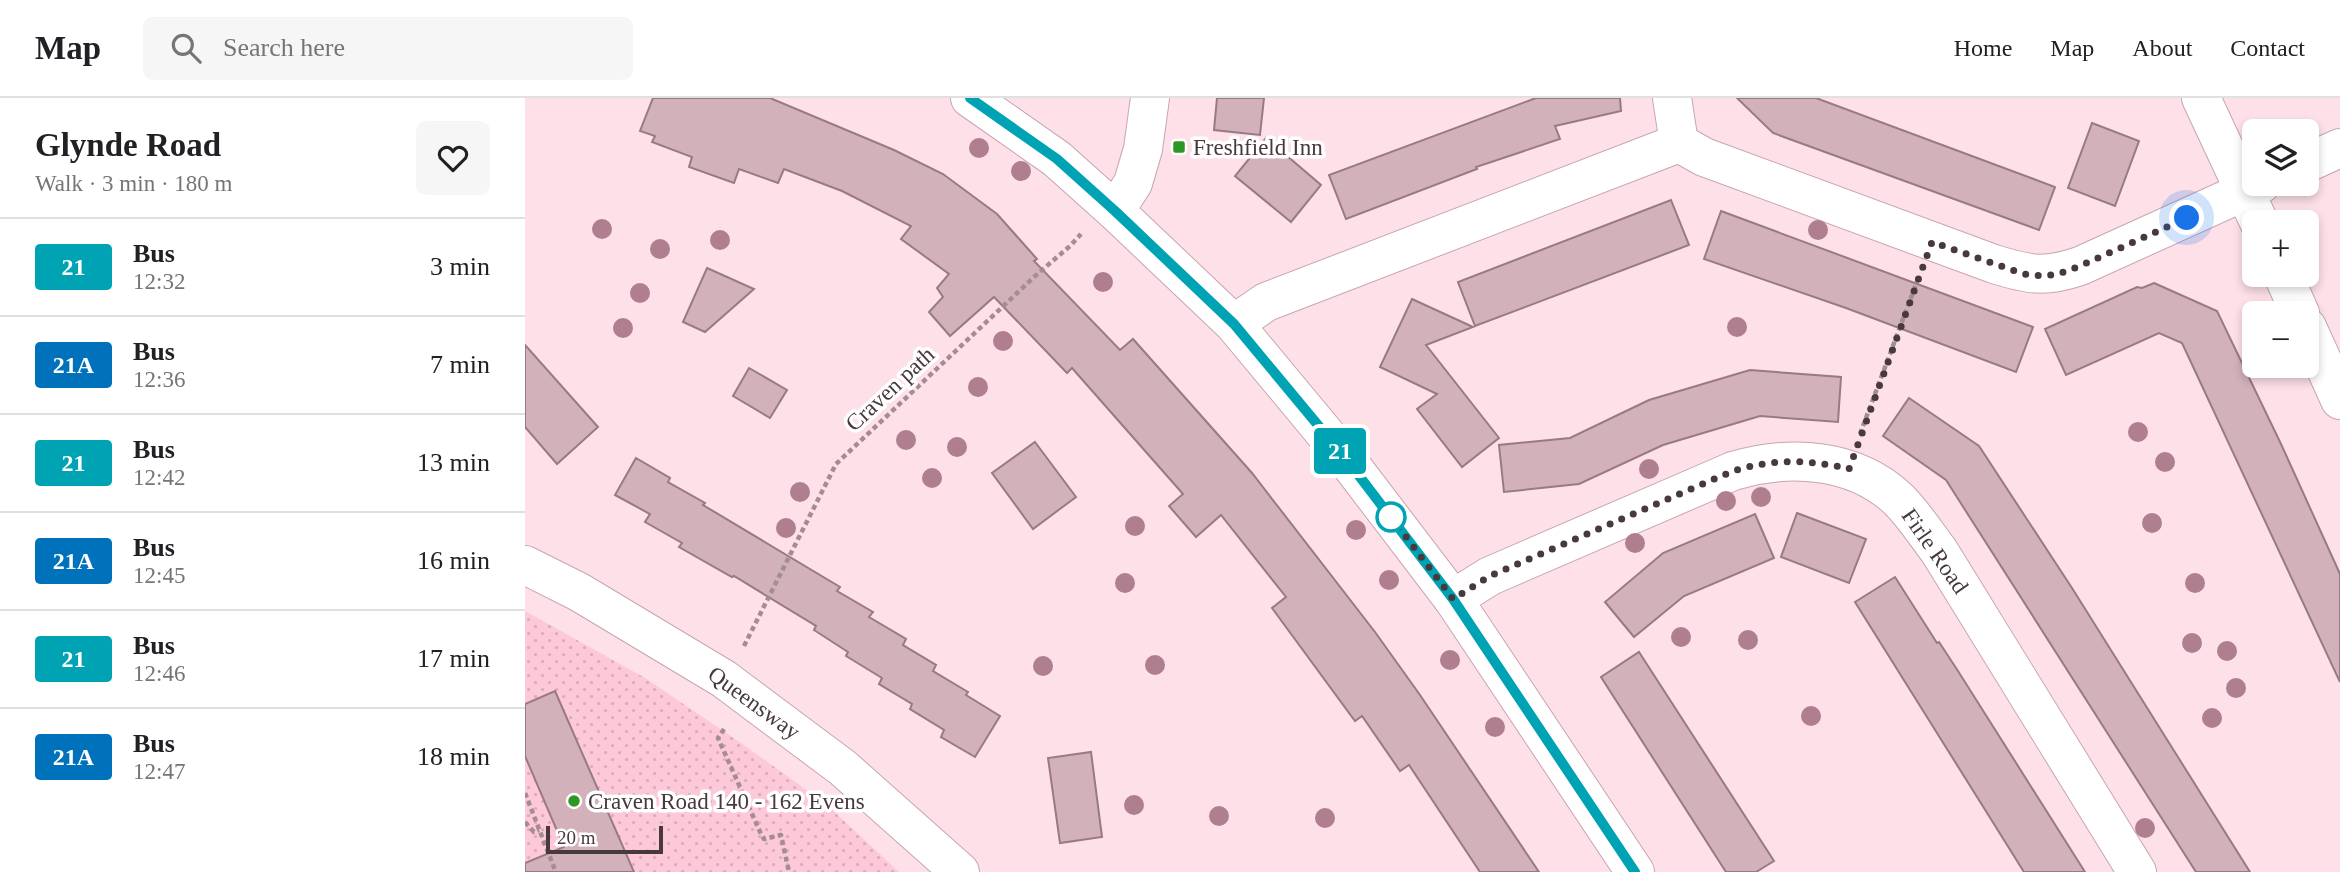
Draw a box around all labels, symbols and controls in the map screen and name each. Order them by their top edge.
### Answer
search box [143,17,633,80]
icon: search [167,29,205,67]
text: Map [35,30,101,66]
text: Search here [223,33,345,62]
text: Home [1954,35,2012,61]
text: Map [2050,35,2094,61]
text: About [2132,35,2192,61]
text: Contact [2230,35,2305,61]
map controls [2242,119,2319,378]
button: layers [2242,119,2319,196]
button: heart [416,121,490,195]
text: Glynde Road [35,127,221,163]
place label: Freshfield Inn [1193,135,1323,160]
marker: Freshfield Inn [1171,139,1187,155]
text: Walk · 3 min · 180 m [35,171,232,196]
your location [2169,200,2204,235]
button: + [2242,210,2319,287]
text: Bus [133,239,175,268]
text: 3 min [430,252,490,281]
text: 21 [62,254,86,280]
text: 12:32 [133,269,185,294]
button: − [2242,301,2319,378]
text: Bus [133,337,175,366]
street label: Craven path [841,341,940,436]
text: 7 min [430,350,490,379]
text: 21A [53,352,94,378]
text: 12:36 [133,367,185,392]
line badge: 21 [1309,428,1371,474]
text: Bus [133,435,175,464]
text: 21 [1328,438,1352,464]
text: 13 min [417,448,490,477]
text: 21 [62,450,86,476]
text: 12:42 [133,465,185,490]
unlabelled marker [1376,502,1406,532]
street label: Firle Road [1897,504,1974,599]
text: Bus [133,533,175,562]
text: 16 min [417,546,490,575]
text: 21A [53,548,94,574]
text: 12:45 [133,563,185,588]
text: Bus [133,631,175,660]
text: 17 min [417,644,490,673]
text: 21 [62,646,86,672]
text: 12:46 [133,661,185,686]
street label: Queensway [703,661,805,745]
text: Bus [133,729,175,758]
text: 18 min [417,742,490,771]
text: 21A [53,744,94,770]
text: 12:47 [133,759,185,784]
place label: Craven Road 140 - 162 Evens [588,789,865,814]
marker: Craven Road 140 - 162 Evens [566,793,582,809]
scale bar [546,823,663,855]
text: 20 m [557,827,596,848]

